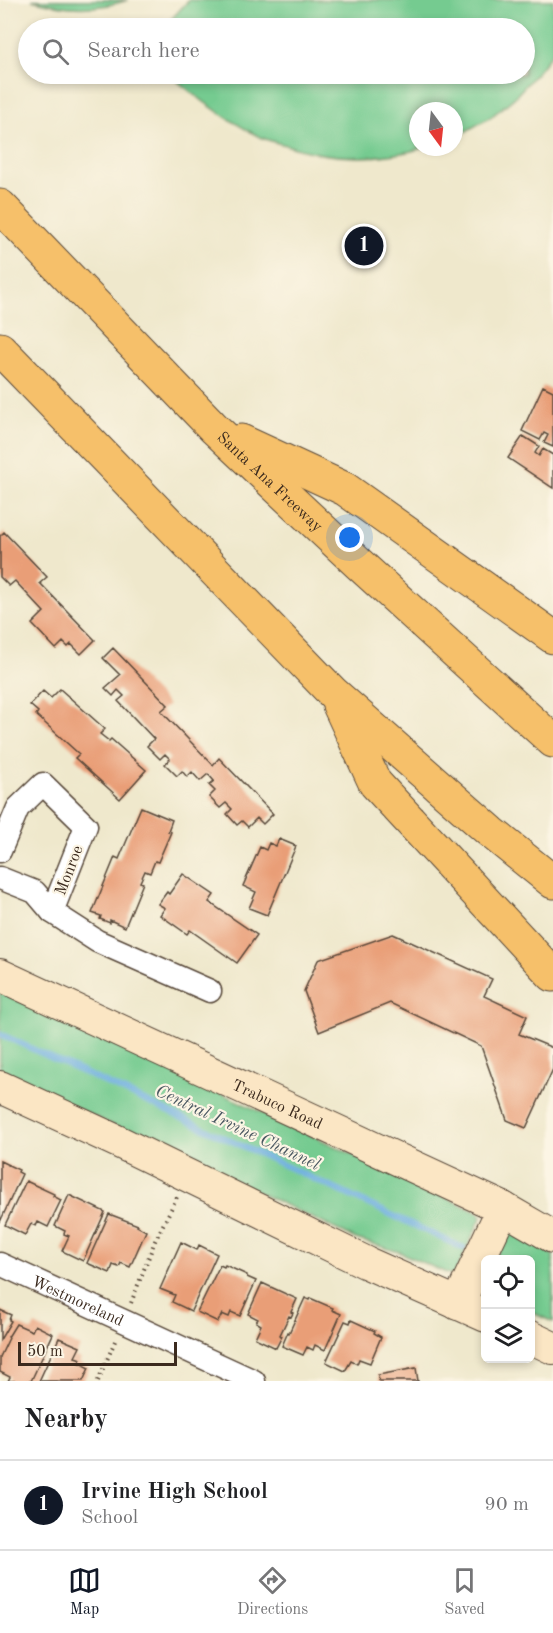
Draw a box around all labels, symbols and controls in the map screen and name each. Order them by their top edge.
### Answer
search box [18,18,535,84]
icon: search [39,35,72,68]
text: Search here [87,40,200,62]
north arrow [409,102,463,156]
pin: 1 [344,224,384,268]
street label: Santa Ana Freeway [213,430,325,536]
your location [335,523,364,552]
street label: Monroe [53,844,87,898]
street label: Trabuco Road [229,1078,325,1133]
water label: Central Irvine Channel [152,1082,323,1174]
map controls [481,1255,535,1363]
button: locate [481,1255,535,1309]
street label: Westmoreland [29,1274,126,1330]
button: layers [481,1309,535,1363]
scale bar [18,1339,177,1366]
text: 50 m [27,1344,63,1360]
text: Nearby [24,1407,108,1433]
text: Irvine High School [81,1481,268,1503]
text: 1 [38,1495,49,1515]
text: 90 m [484,1495,529,1515]
text: School [81,1508,138,1528]
tab: Map [68,1564,101,1620]
tab: Directions [237,1564,308,1620]
tab: Saved [444,1564,485,1620]

